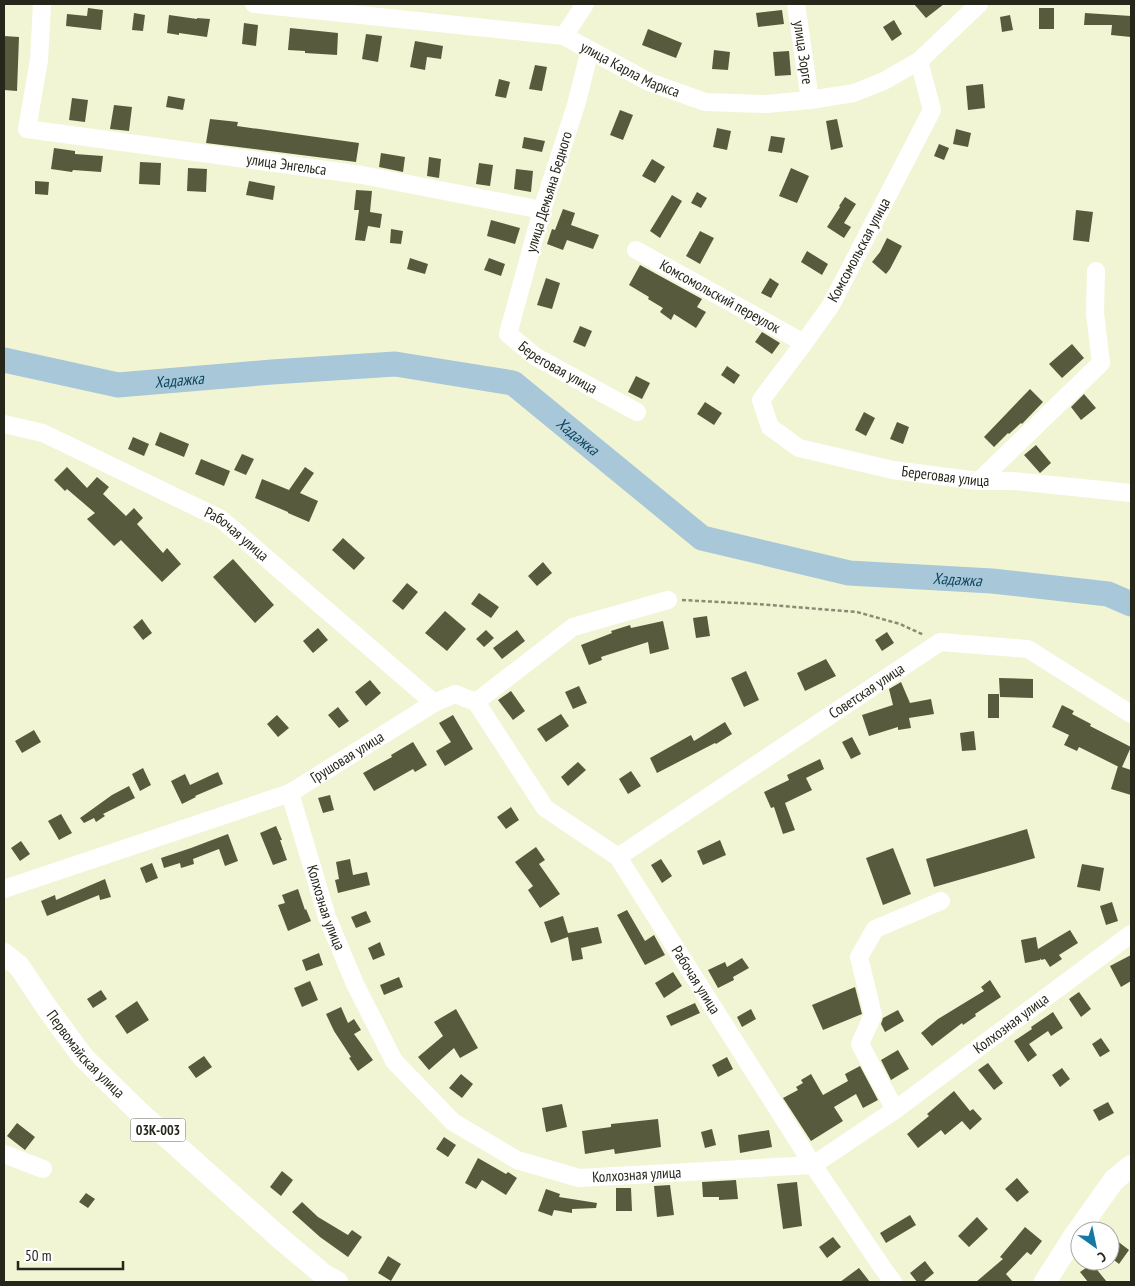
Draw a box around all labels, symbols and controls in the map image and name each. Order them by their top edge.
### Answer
street label: улица Зорге [790,19,818,85]
street label: улица Карла Маркса [577,37,682,101]
street label: улица Демьяна Бедного [521,129,576,255]
street label: улица Энгельса [245,149,328,179]
street label: Комсомольская улица [823,194,894,305]
street label: Комсомольский переулок [657,255,784,337]
street label: Береговая улица [515,337,601,397]
water label: Хадажка [154,368,206,392]
water label: Хадажка [553,413,604,461]
street label: Береговая улица [901,461,989,490]
street label: Рабочая улица [202,502,273,565]
water label: Хадажка [932,568,984,590]
street label: Советская улица [825,659,908,723]
street label: Грушовая улица [306,727,387,787]
street label: Колхозная улица [303,862,350,953]
street label: Рабочая улица [668,942,725,1017]
street label: Колхозная улица [969,989,1052,1057]
street label: Первомайская улица [43,1006,129,1102]
road number: 03К-003 [130,1118,186,1142]
street label: Колхозная улица [592,1162,682,1186]
north arrow [1070,1221,1120,1271]
scale bar [18,1238,122,1270]
text: 50 m [25,1246,51,1265]
text: С [1094,1248,1110,1267]

